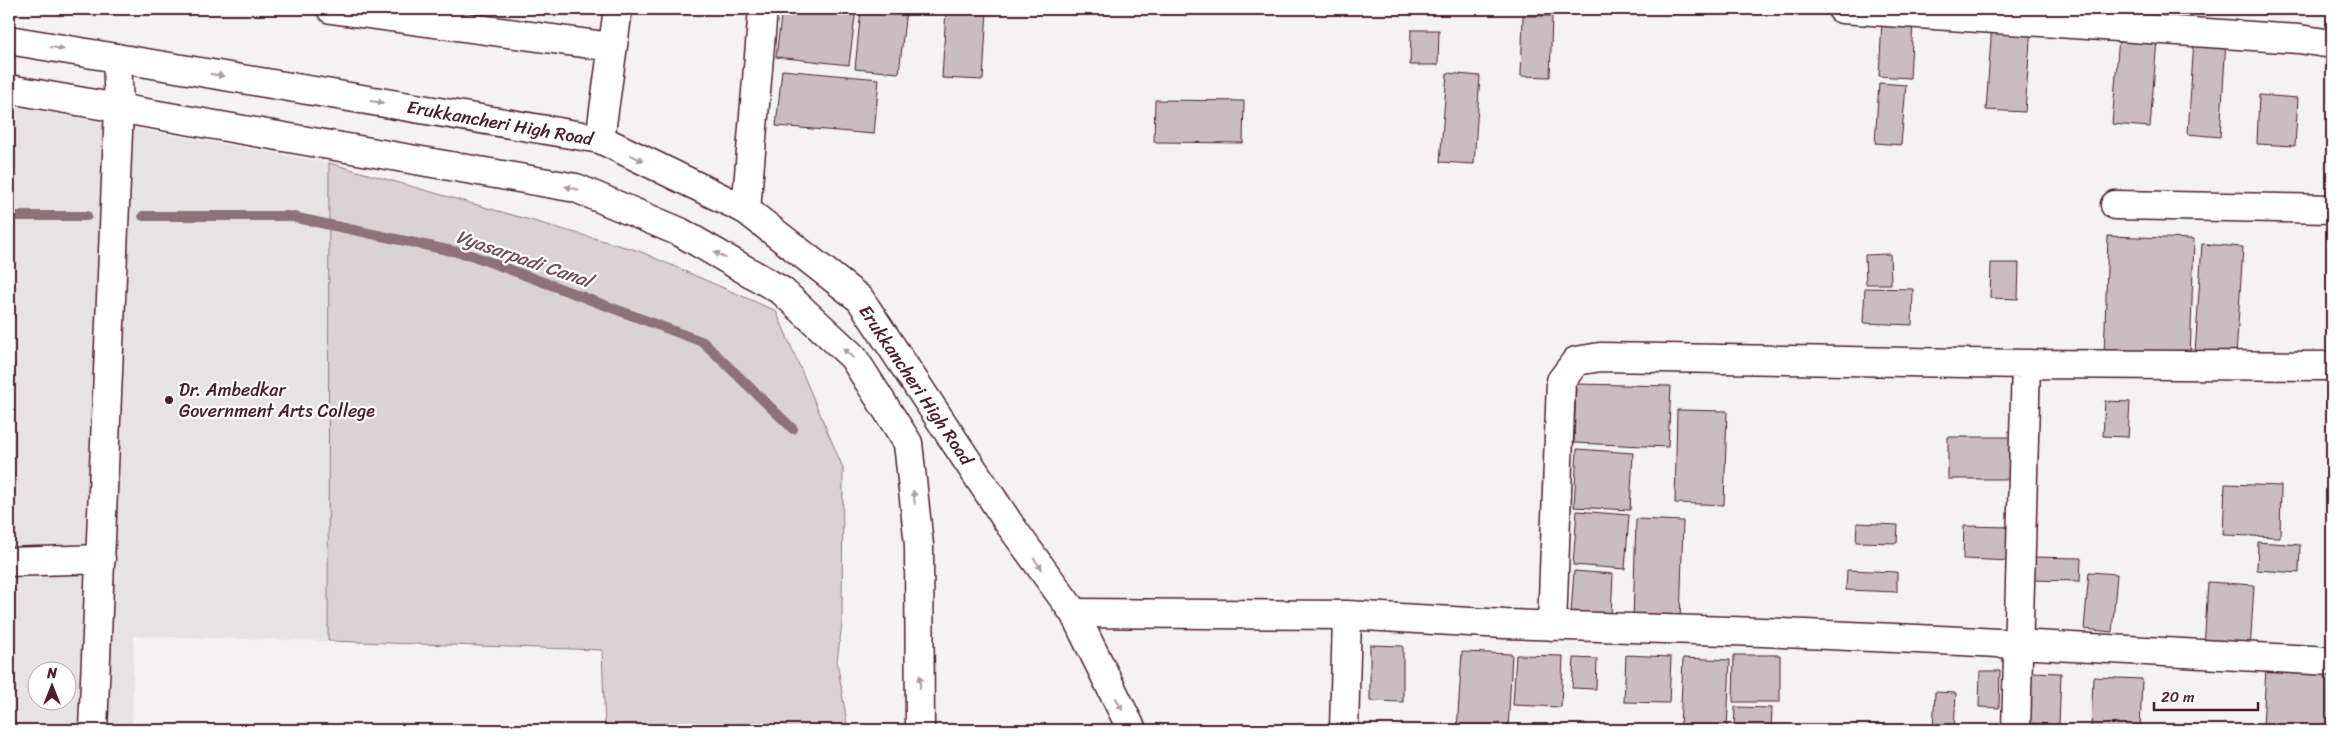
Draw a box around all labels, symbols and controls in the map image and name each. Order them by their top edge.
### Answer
one-way arrow [49,44,65,52]
one-way arrow [209,71,225,79]
street label: Erukkancheri High Road [405,91,597,155]
one-way arrow [370,98,386,106]
one-way arrow [630,154,645,162]
one-way arrow [565,184,580,192]
water label: Vyasarpadi Canal [452,220,600,299]
one-way arrow [713,250,727,259]
street label: Erukkancheri High Road [850,298,983,473]
one-way arrow [842,347,854,359]
place label: Dr. Ambedkar Government Arts College [179,374,375,427]
marker: Dr. Ambedkar Government Arts College [163,394,175,406]
one-way arrow [910,488,918,504]
one-way arrow [1033,557,1043,571]
text: N [46,661,57,686]
north arrow [28,662,78,712]
one-way arrow [916,673,924,689]
scale bar [2154,679,2257,711]
text: 20 m [2161,684,2195,710]
one-way arrow [1116,697,1124,711]

